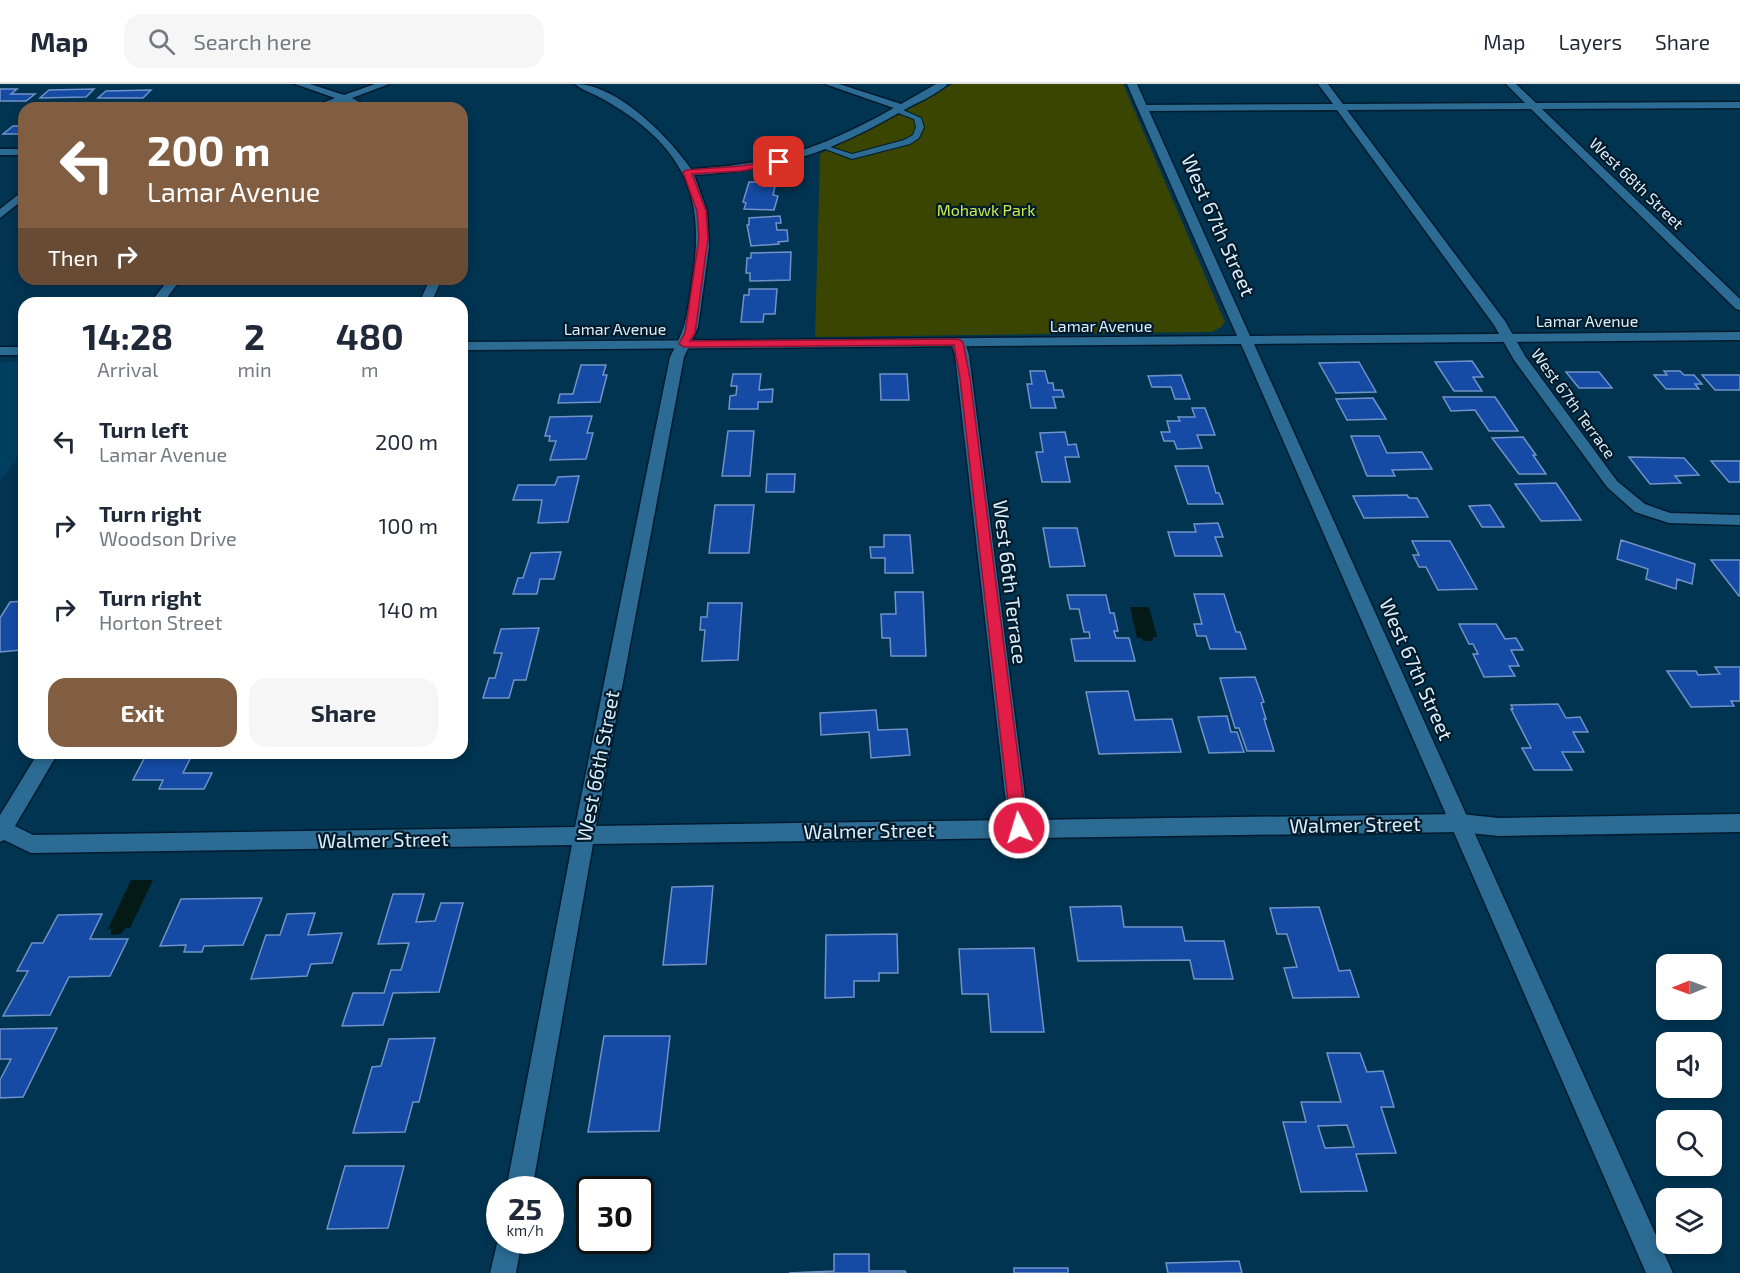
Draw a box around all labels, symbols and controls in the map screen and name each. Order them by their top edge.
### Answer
search box [124,14,544,68]
text: Map [30,24,88,58]
icon: search [145,25,178,58]
text: Search here [193,28,312,54]
text: Map [1483,29,1525,54]
text: Layers [1558,29,1622,54]
text: Share [1655,29,1710,54]
text: 200 m [147,124,270,174]
icon: left [48,126,126,204]
street label: West 68th Street [1586,133,1688,233]
pin [753,136,804,187]
icon: arrive [762,145,795,178]
street label: West 67th Street [1177,150,1261,300]
text: Lamar Avenue [147,175,320,207]
park label: Mohawk Park [937,200,1035,219]
icon: right [110,240,143,273]
text: Then [48,244,98,270]
street label: Lamar Avenue [1536,311,1638,330]
text: 14:28 [82,314,173,357]
text: 2 [244,314,265,357]
text: 480 [336,314,404,357]
street label: Lamar Avenue [1050,316,1152,335]
street label: Lamar Avenue [564,319,666,338]
street label: West 67th Terrace [1528,344,1620,462]
text: Arrival [97,357,158,381]
text: min [237,357,272,381]
text: m [361,357,379,381]
text: Turn left [99,416,188,442]
icon: left [48,425,81,458]
text: 200 m [375,428,438,454]
text: Lamar Avenue [99,442,227,466]
street label: West 66th Terrace [989,499,1033,665]
text: Turn right [99,500,201,526]
icon: right [48,509,81,542]
text: 100 m [379,512,438,538]
text: Woodson Drive [99,526,237,550]
text: Turn right [99,584,201,610]
icon: right [48,593,81,626]
street label: West 67th Street [1375,594,1459,744]
text: 140 m [378,596,438,622]
text: Horton Street [99,610,222,634]
button: Exit [48,678,237,747]
button: Share [249,678,438,747]
street label: West 66th Street [571,688,624,844]
position arrow [987,796,1051,860]
street label: Walmer Street [1289,811,1421,837]
street label: Walmer Street [803,817,935,843]
street label: Walmer Street [317,826,449,852]
north arrow [1656,954,1722,1020]
map controls [1656,954,1722,1254]
button: sound [1656,1032,1722,1098]
button: search [1656,1110,1722,1176]
speed limit sign: 30 [576,1176,654,1254]
button: layers [1656,1188,1722,1254]
text: 25 [508,1190,542,1226]
text: km/h [506,1221,544,1239]

